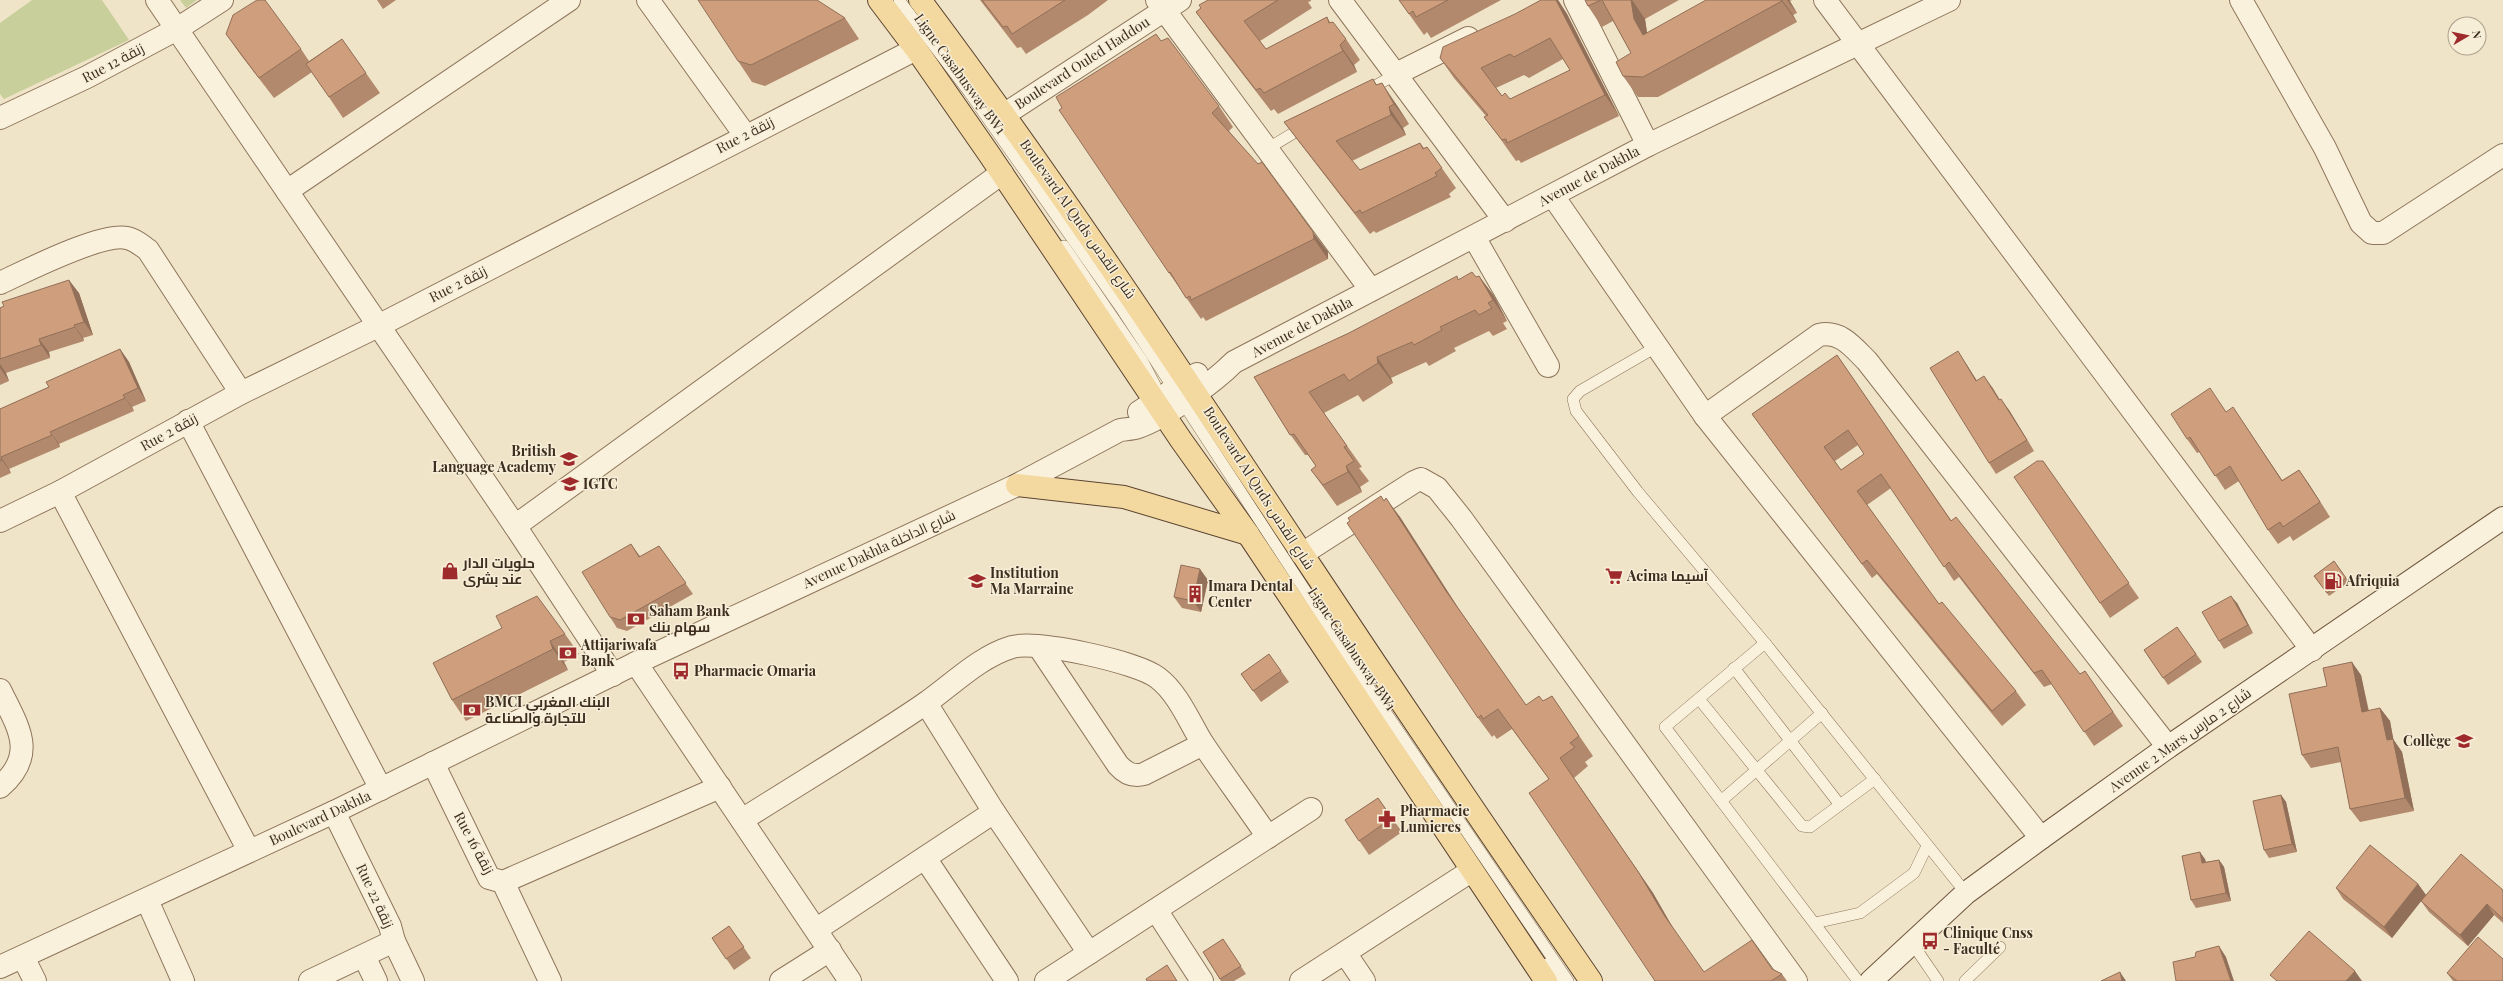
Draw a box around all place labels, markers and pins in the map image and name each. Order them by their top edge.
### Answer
place label: British Language Academy [432,441,557,476]
school or university icon: British Language Academy [559,449,579,469]
school or university icon: IGTC [560,474,580,494]
place label: IGTC [583,474,618,493]
place label: حلويات الدار عند بشرى [462,553,535,588]
shop icon: حلويات الدار عند بشرى [440,561,460,581]
place label: Institution Ma Marraine [990,563,1074,598]
supermarket icon: Acima آسيما [1604,566,1624,586]
place label: Acima آسيما [1626,566,1709,585]
school or university icon: Institution Ma Marraine [967,571,987,591]
fuel station icon: Afriquia [2323,571,2343,591]
place label: Afriquia [2345,571,2400,590]
place label: Imara Dental Center [1208,576,1294,611]
building icon: Imara Dental Center [1185,584,1205,604]
place label: Saham Bank سهام بنك [649,601,730,637]
bank icon: Saham Bank سهام بنك [626,609,646,629]
place label: Attijariwafa Bank [580,635,658,670]
bank icon: Attijariwafa Bank [558,643,578,663]
bus stop icon: Pharmacie Omaria [671,661,691,681]
place label: Pharmacie Omaria [694,661,817,680]
place label: BMCI البنك المغربي للتجارة والصناعة [485,692,610,727]
bank icon: BMCI البنك المغربي للتجارة والصناعة [462,700,482,720]
place label: Collège [2403,731,2451,750]
school or university icon: Collège [2454,731,2474,751]
place label: Pharmacie Lumieres [1400,801,1469,836]
pharmacy icon: Pharmacie Lumieres [1377,809,1397,829]
place label: Clinique Cnss - Faculté [1943,923,2033,958]
bus stop icon: Clinique Cnss - Faculté [1920,931,1940,951]

